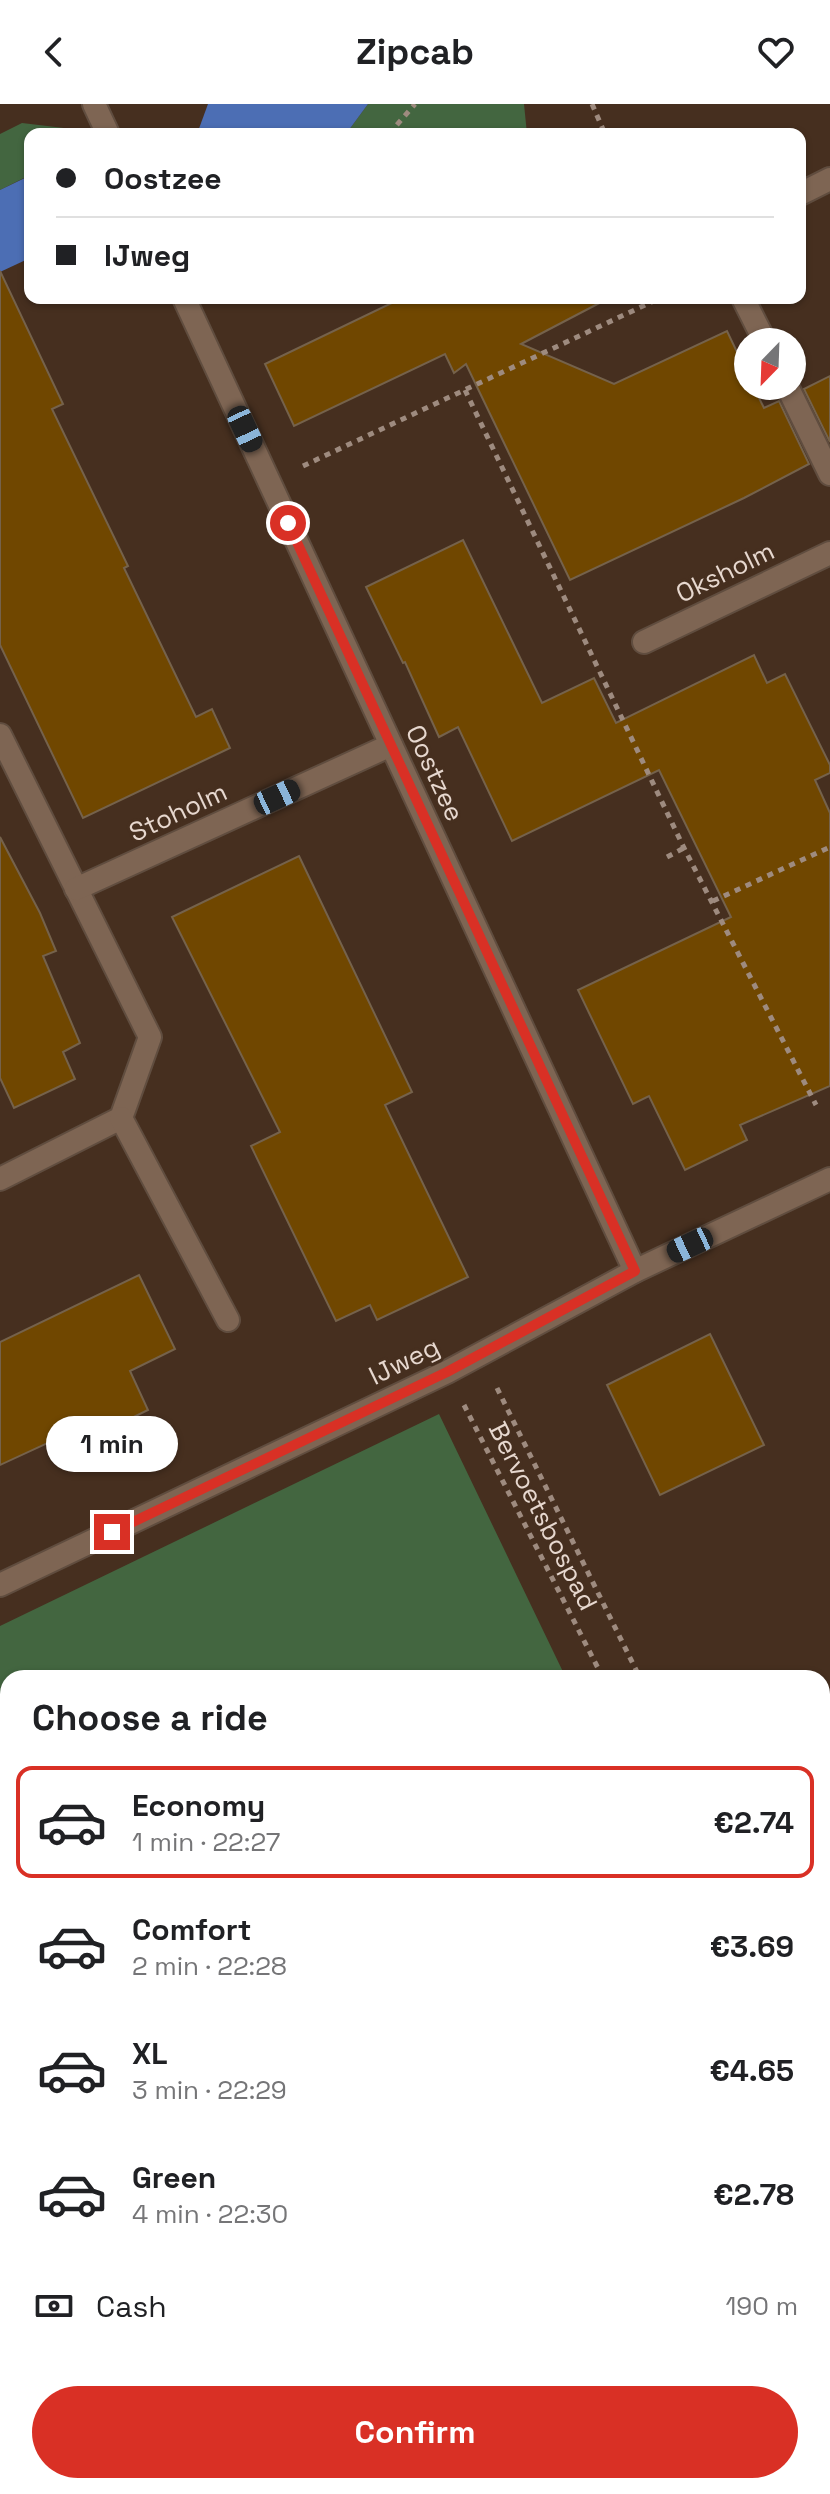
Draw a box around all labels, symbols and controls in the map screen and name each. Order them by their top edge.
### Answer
text: Zipcab [356,29,474,75]
icon: back [32,30,76,74]
icon: heart [754,30,798,74]
text: Oostzee [104,159,222,198]
text: IJweg [104,236,190,275]
north arrow [734,328,806,400]
map controls [734,328,806,400]
car [224,402,266,456]
route start [270,505,306,541]
street label: Oksholm [670,534,780,610]
street label: Oostzee [398,719,472,827]
street label: Stoholm [124,775,232,849]
car [250,776,304,818]
car [663,1224,717,1266]
street label: IJweg [363,1329,445,1393]
callout: 1 min [46,1416,178,1472]
street label: Bervoetsbospad [481,1416,605,1616]
text: 1 min [80,1427,144,1461]
route end [94,1514,130,1550]
text: Choose a ride [32,1695,268,1741]
icon: car [36,1786,108,1858]
text: Economy [132,1786,265,1825]
text: €2.74 [714,1803,794,1842]
text: 1 min · 22:27 [132,1825,281,1859]
icon: car [36,1910,108,1982]
text: Comfort [132,1910,251,1949]
text: €3.69 [710,1927,794,1966]
text: 2 min · 22:28 [132,1949,287,1983]
icon: car [36,2034,108,2106]
text: XL [132,2034,168,2073]
text: €4.65 [709,2051,794,2090]
text: 3 min · 22:29 [132,2073,287,2107]
icon: car [36,2158,108,2230]
text: Green [132,2158,216,2197]
text: €2.78 [713,2175,794,2214]
text: 4 min · 22:30 [132,2197,288,2231]
icon: cash [32,2284,76,2328]
text: Cash [96,2287,167,2326]
text: 190 m [726,2289,798,2323]
button: Confirm [32,2386,798,2478]

